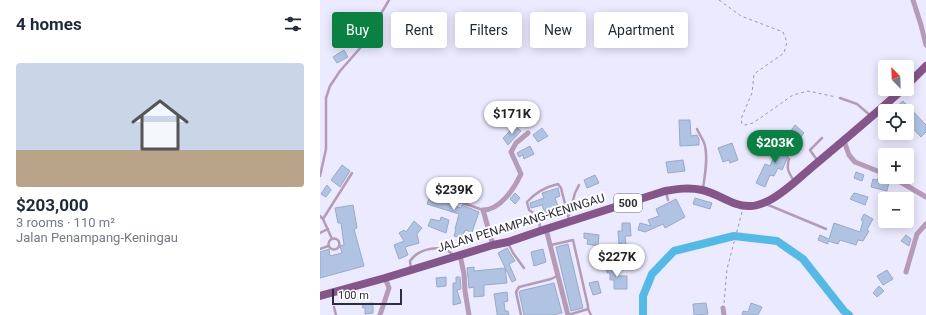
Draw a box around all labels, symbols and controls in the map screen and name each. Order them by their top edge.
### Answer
chip: Buy [332,12,383,48]
chip: Rent [391,12,447,48]
chip: Filters [455,12,522,48]
chip: New [530,12,586,48]
chip: Apartment [594,12,688,48]
icon: filters [282,13,304,35]
text: 4 homes [16,14,82,34]
north arrow [878,60,914,96]
map controls [878,60,914,228]
icon: home [124,89,196,161]
pin: $171K [484,101,540,135]
button: locate [878,104,914,140]
text: $171K [493,106,531,121]
pin: $203K [747,130,803,164]
text: $203K [756,135,794,150]
button: + [878,148,914,184]
pin: $239K [426,177,482,211]
text: $239K [435,182,473,197]
street label: JALAN PENAMPANG-KENINGAU [435,191,607,255]
button: − [878,192,914,228]
road number: 500 [614,194,642,212]
text: $203,000 [16,195,88,215]
text: 3 rooms · 110 m² [16,215,115,230]
text: Jalan Penampang-Keningau [16,230,178,245]
pin: $227K [589,244,645,278]
text: $227K [598,249,636,264]
scale bar [332,287,402,306]
text: 100 m [338,289,369,302]

